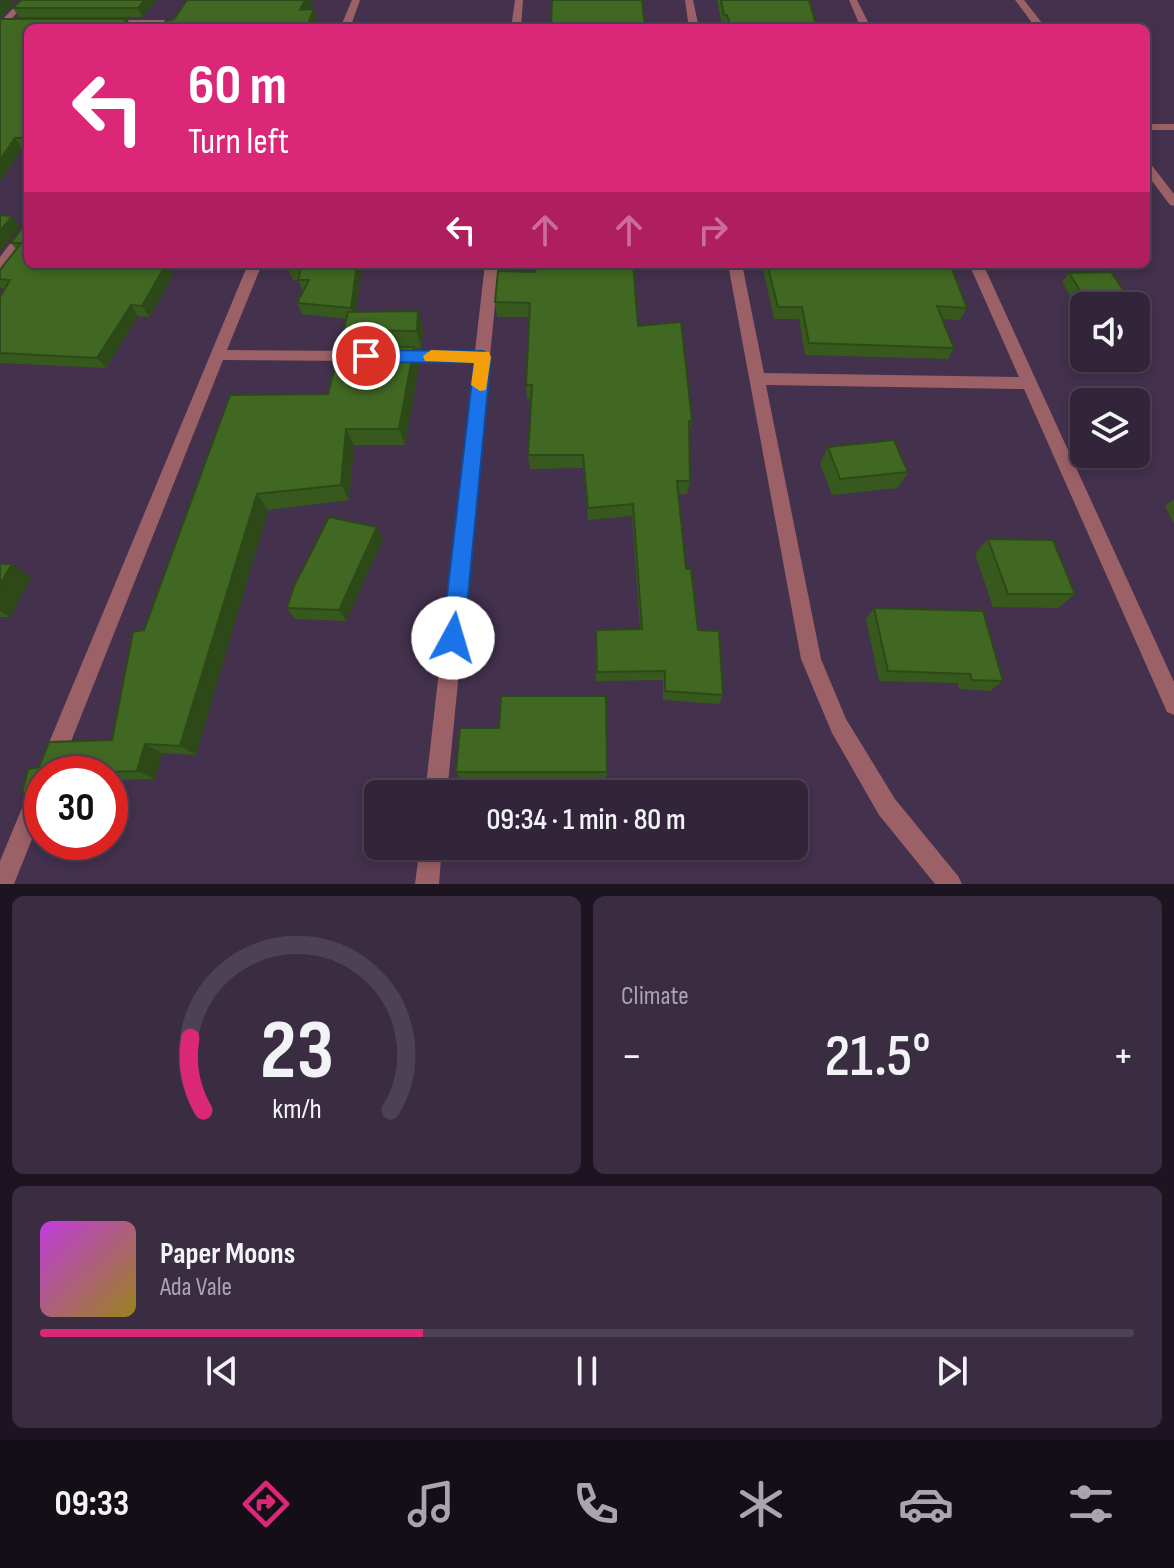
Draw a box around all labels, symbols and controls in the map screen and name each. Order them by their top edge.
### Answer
text: 60 m [188,53,287,120]
icon: left [56,56,160,160]
text: Turn left [188,121,289,164]
icon: left [439,208,483,252]
icon: ahead [523,208,567,252]
icon: ahead [607,208,651,252]
icon: right [691,208,735,252]
map controls [1070,292,1150,468]
button: sound [1070,292,1150,372]
pin [332,322,400,390]
icon: arrive [344,334,388,378]
button: layers [1070,388,1150,468]
position arrow [411,596,495,680]
speed limit sign: 30 [24,756,128,860]
text: 09:34 · 1 min · 80 m [486,802,686,838]
text: Climate [621,981,689,1012]
text: 23 [260,1002,333,1102]
text: 21.5° [824,1021,931,1093]
text: − [621,1030,643,1083]
text: + [1112,1030,1134,1083]
text: km/h [272,1092,321,1127]
text: Paper Moons [160,1236,295,1272]
text: Ada Vale [160,1272,232,1303]
icon: previous [200,1349,244,1393]
icon: pause [565,1349,609,1393]
icon: next [930,1349,974,1393]
icon: directions [238,1476,294,1532]
icon: music [403,1476,459,1532]
icon: phone [568,1476,624,1532]
icon: climate [733,1476,789,1532]
icon: car [898,1476,954,1532]
icon: filters [1063,1476,1119,1532]
text: 09:33 [55,1483,129,1526]

